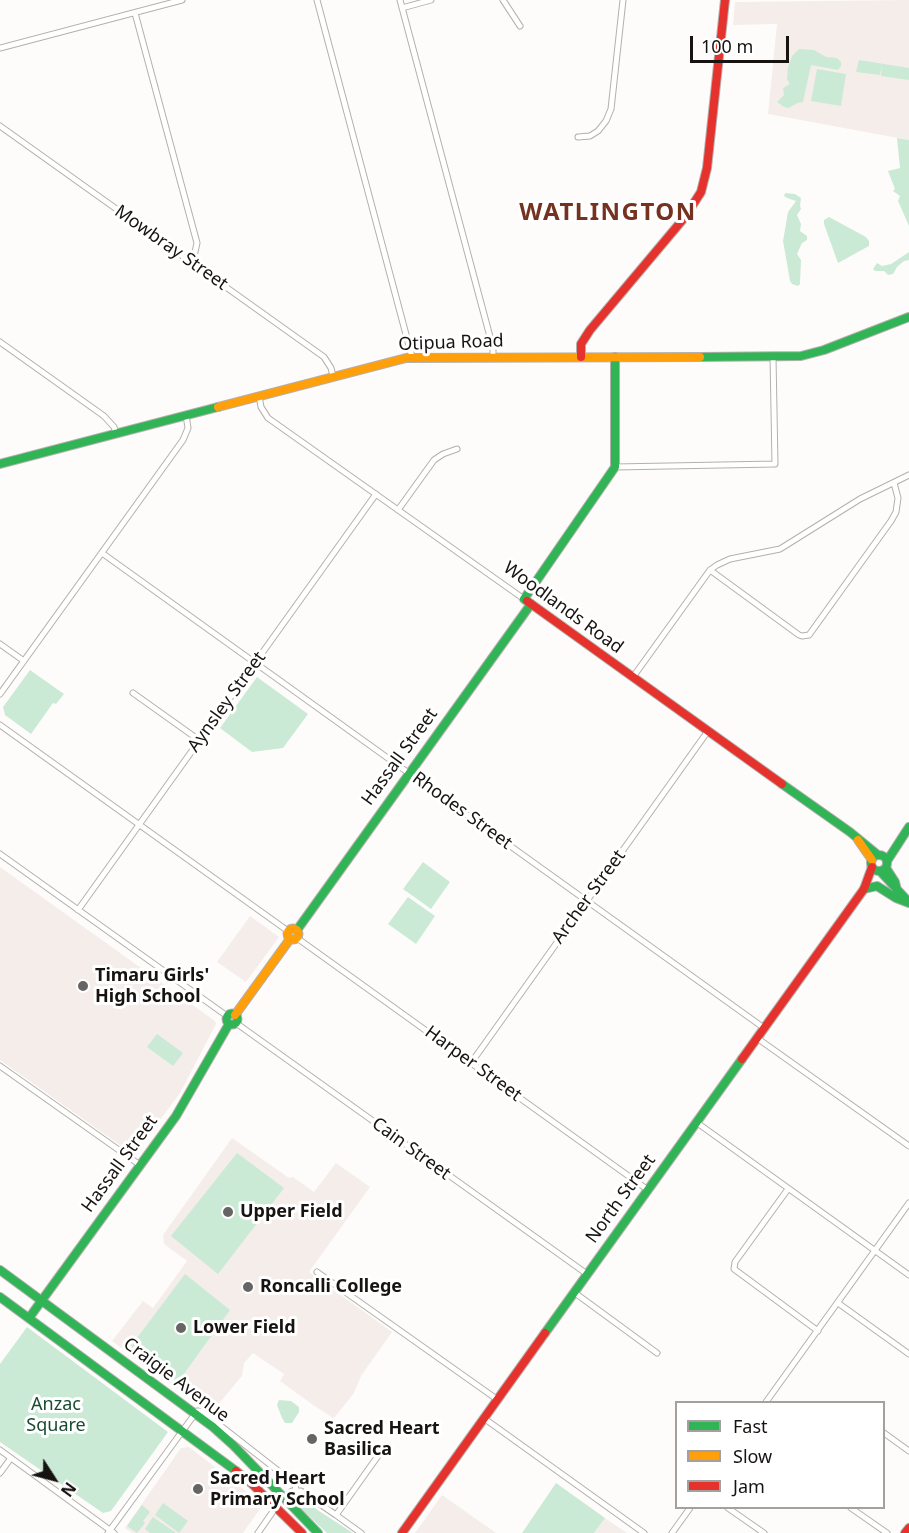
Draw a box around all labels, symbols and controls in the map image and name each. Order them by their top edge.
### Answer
scale bar [693,24,792,62]
text: 100 m [701,34,753,58]
district label: WATLINGTON [519,199,697,227]
street label: Mowbray Street [110,201,232,295]
street label: Otipua Road [398,330,504,356]
street label: Woodlands Road [499,557,627,659]
street label: Aynsley Street [183,648,271,756]
street label: Hassall Street [357,704,443,810]
street label: Rhodes Street [408,768,516,854]
street label: Archer Street [548,846,630,948]
place label: Timaru Girls' High School [95,965,209,1008]
marker: Timaru Girls' High School [76,979,90,993]
street label: Harper Street [420,1022,526,1106]
street label: Hassall Street [77,1111,163,1217]
street label: Cain Street [367,1113,455,1185]
street label: North Street [582,1150,660,1248]
place label: Upper Field [240,1201,343,1223]
marker: Upper Field [221,1205,235,1219]
place label: Roncalli College [260,1276,402,1298]
marker: Roncalli College [241,1280,255,1294]
place label: Lower Field [193,1317,296,1339]
marker: Lower Field [174,1321,188,1335]
street label: Craigie Avenue [119,1333,233,1427]
park label: Anzac Square [26,1394,86,1436]
legend [675,1401,885,1509]
text: Fast [733,1414,768,1438]
place label: Sacred Heart Basilica [324,1418,440,1460]
marker: Sacred Heart Basilica [305,1432,319,1446]
text: Slow [733,1444,772,1468]
north arrow [24,1449,84,1509]
place label: Sacred Heart Primary School [210,1468,345,1510]
text: Jam [733,1474,765,1498]
text: N [56,1478,81,1501]
marker: Sacred Heart Primary School [191,1482,205,1496]

